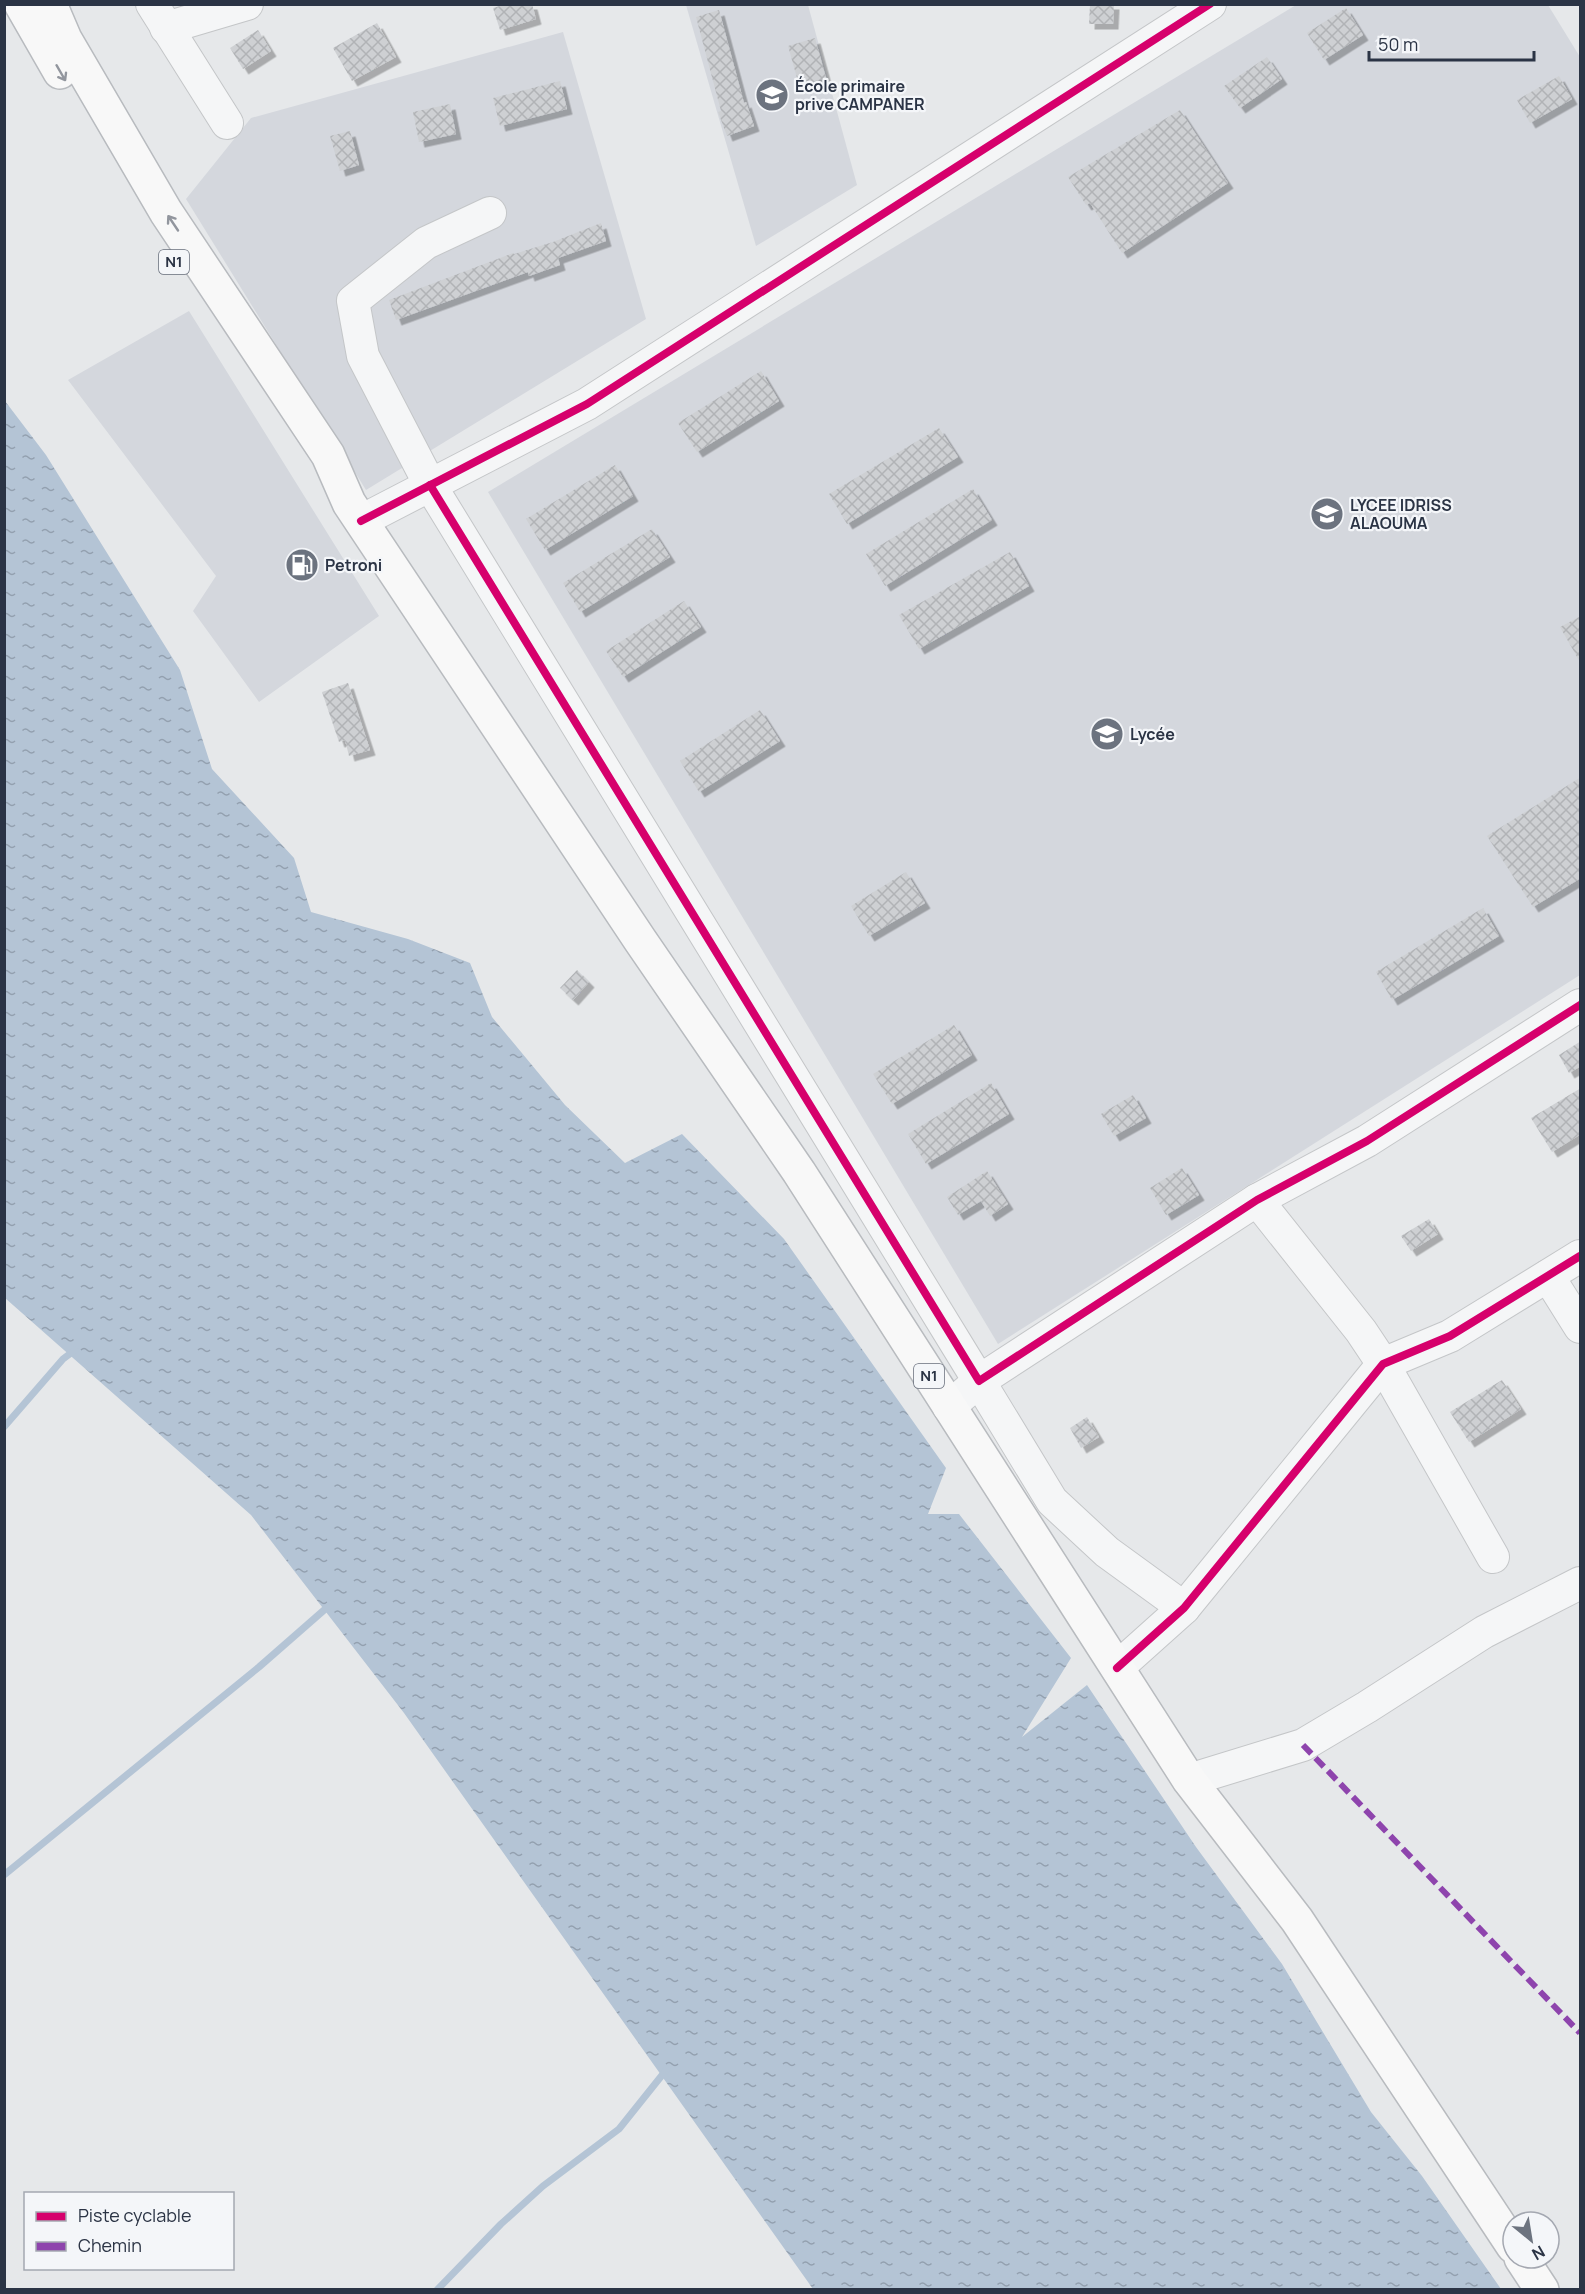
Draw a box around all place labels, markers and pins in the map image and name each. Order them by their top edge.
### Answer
place label: École primaire prive CAMPANER [795,75,925,115]
school or university icon: École primaire prive CAMPANER [754,77,790,113]
place label: LYCEE IDRISS ALAOUMA [1350,494,1452,534]
school or university icon: LYCEE IDRISS ALAOUMA [1309,496,1345,532]
fuel station icon: Petroni [284,547,320,583]
place label: Petroni [325,554,382,576]
school or university icon: Lycée [1089,716,1125,752]
place label: Lycée [1130,723,1175,745]

